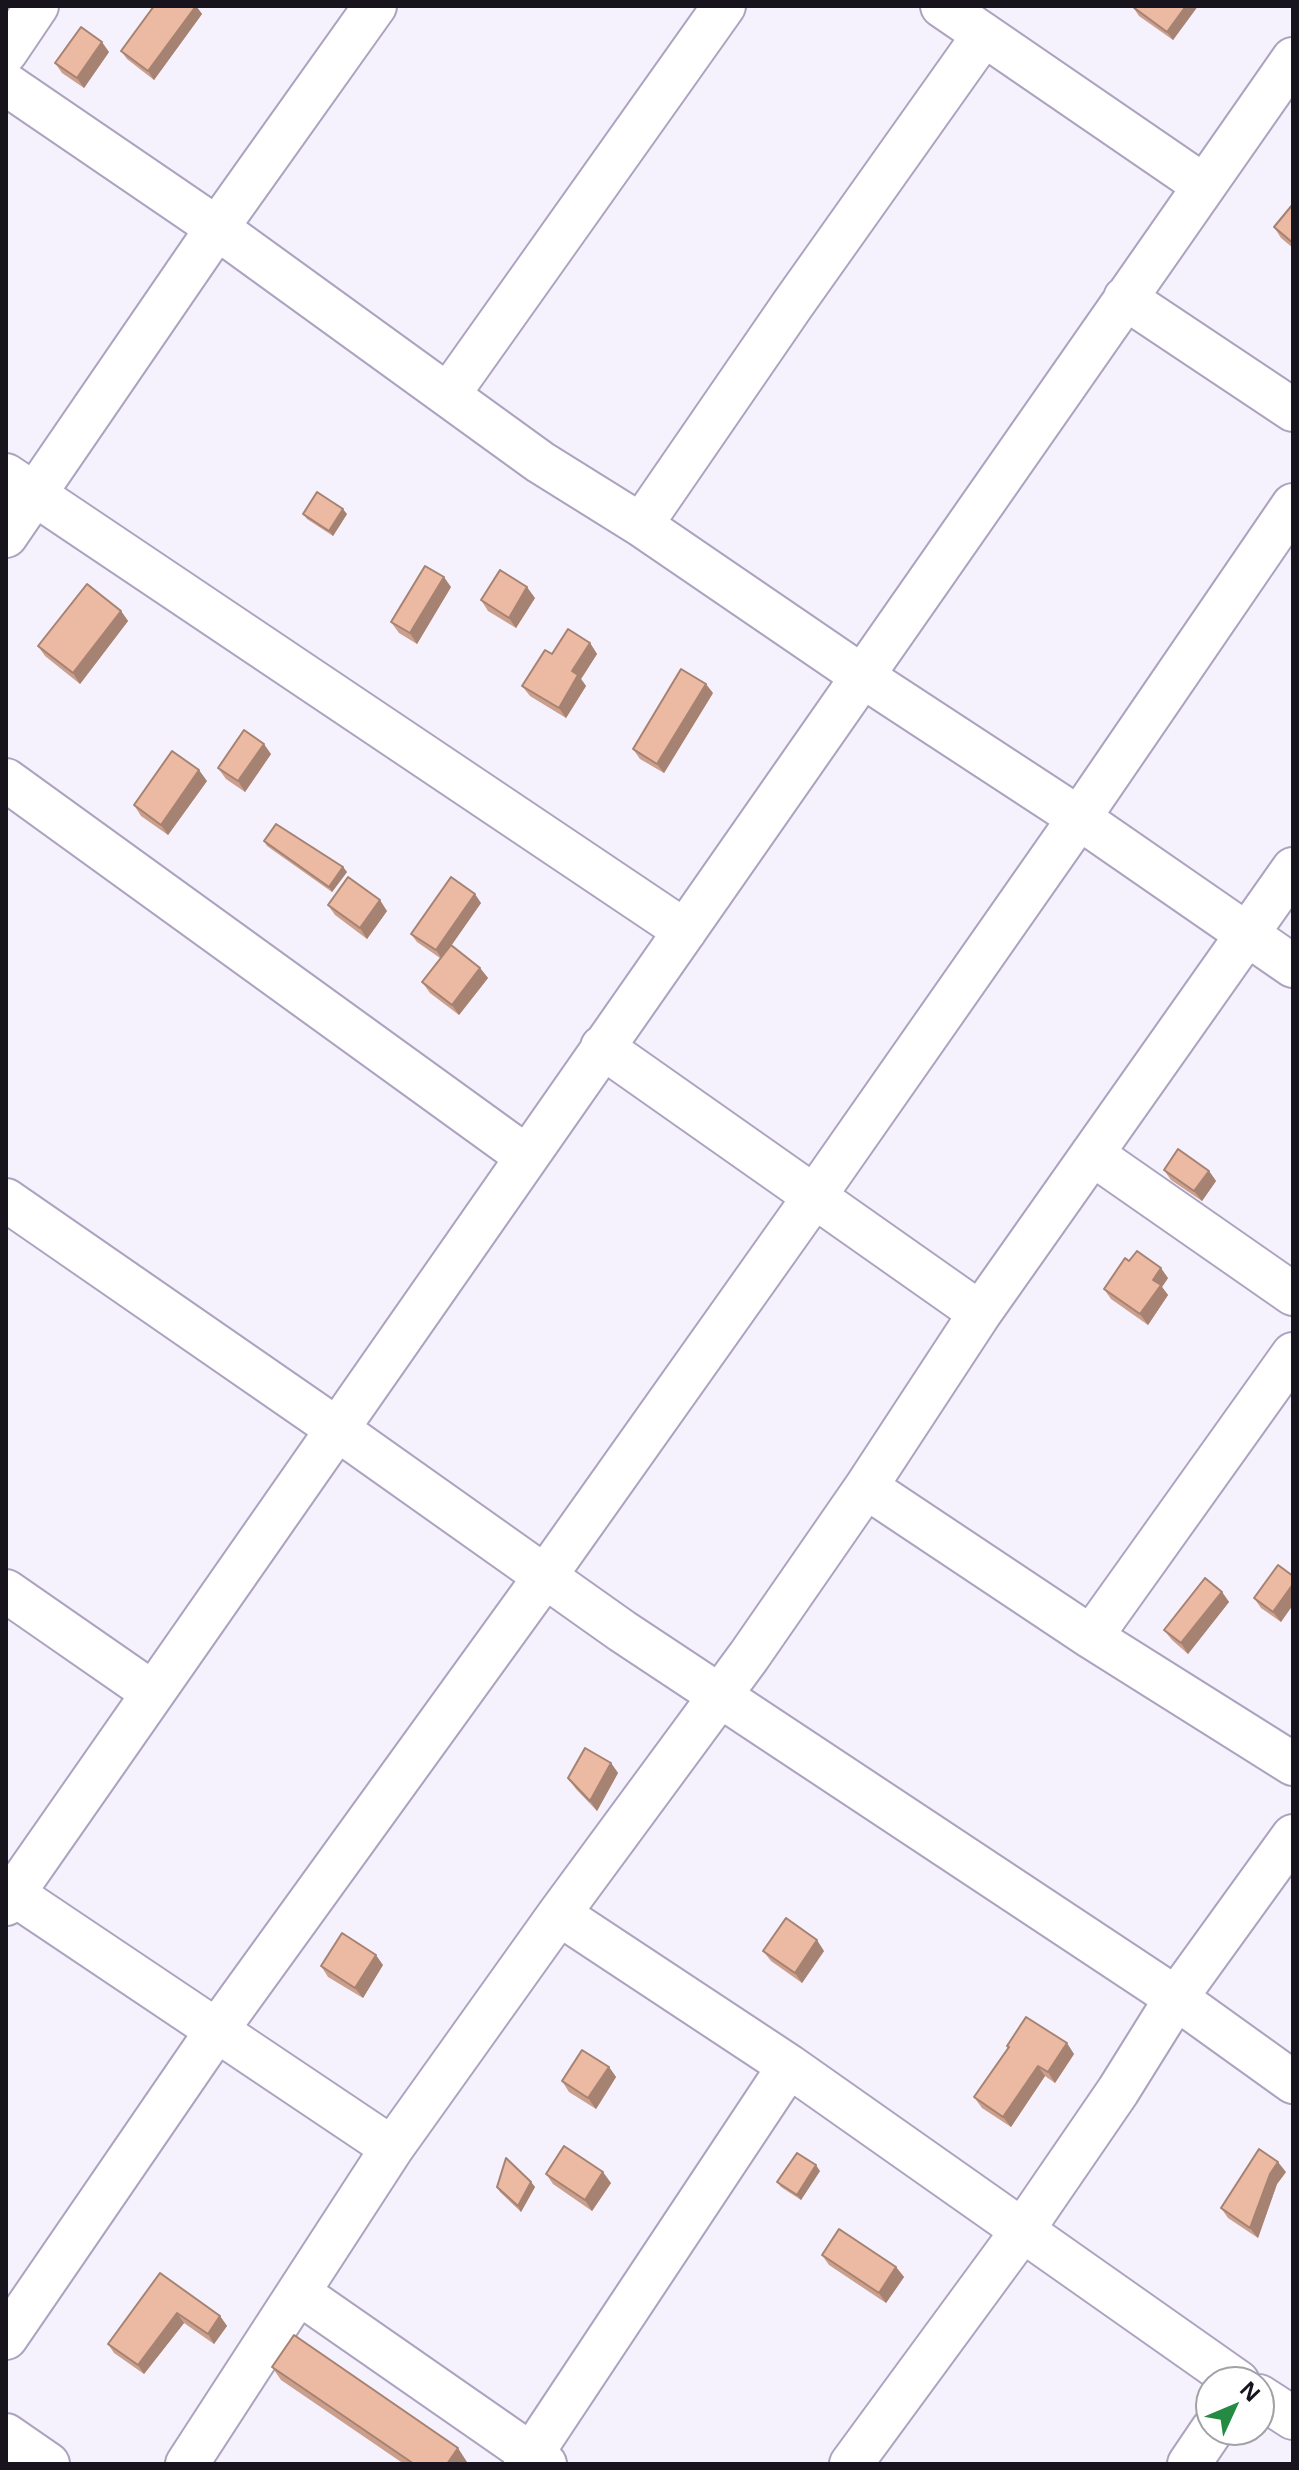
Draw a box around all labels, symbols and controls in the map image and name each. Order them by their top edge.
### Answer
north arrow [1195,2366,1275,2446]
text: N [1234,2374,1268,2408]

